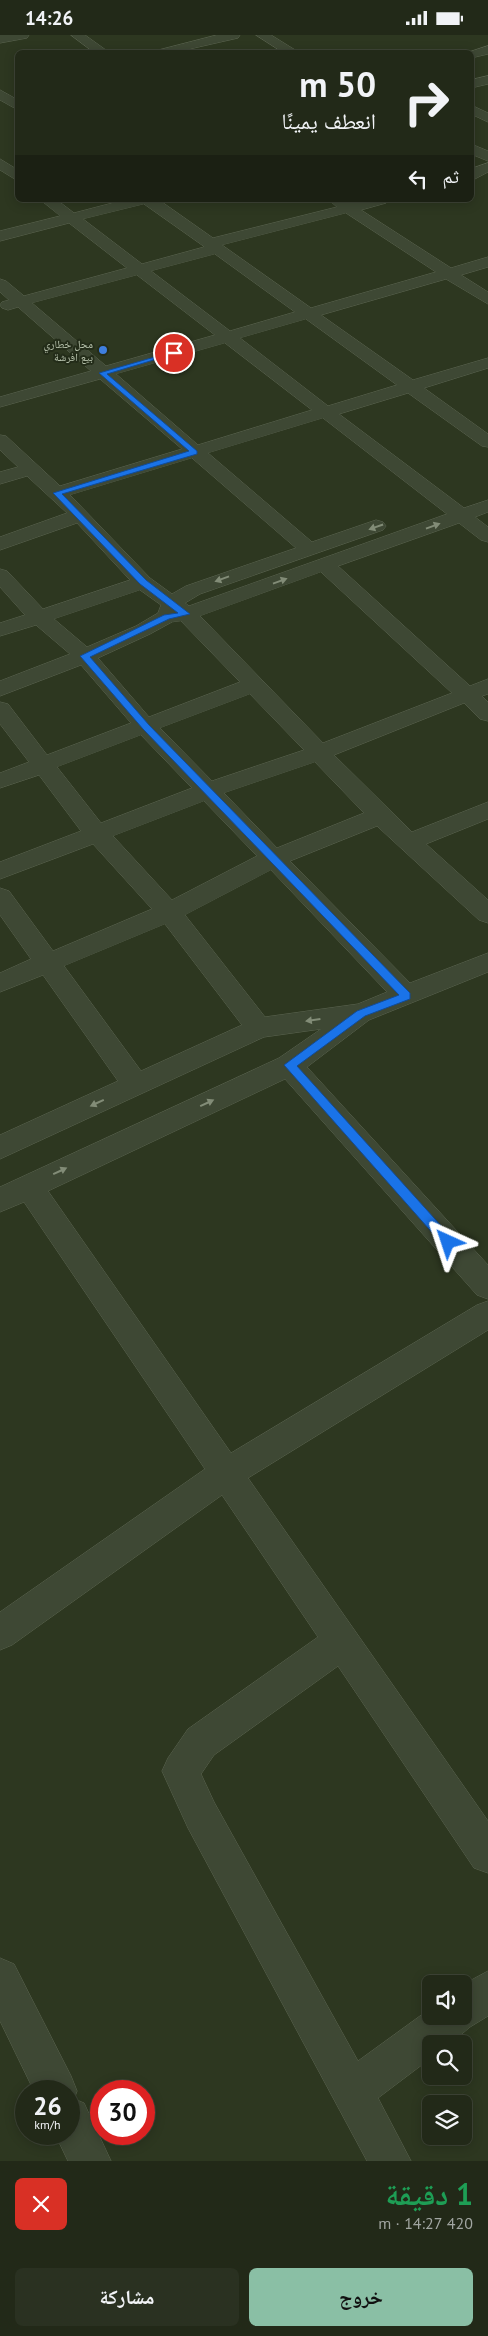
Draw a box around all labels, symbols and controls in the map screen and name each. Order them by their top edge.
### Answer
text: 14:26 [25,6,73,30]
text: 50 m [299,61,376,107]
icon: right [394,70,459,135]
text: انعطف يمينًا [281,107,376,135]
text: ثم [442,164,459,188]
icon: left [404,165,432,193]
pin [153,332,195,374]
place label: محل خطاري بيع افرشة [43,337,93,364]
icon: arrive [160,339,188,367]
marker: محل خطاري بيع افرشة [97,344,109,356]
one-way arrow [425,522,440,529]
one-way arrow [368,523,383,531]
one-way arrow [214,575,229,583]
one-way arrow [272,577,287,584]
one-way arrow [304,1017,320,1025]
one-way arrow [90,1099,104,1107]
one-way arrow [200,1099,214,1107]
one-way arrow [53,1167,67,1175]
position arrow [421,1215,473,1267]
map controls [422,1975,472,2145]
button: sound [422,1975,472,2025]
button: search [422,2035,472,2085]
speed limit sign: 30 [90,2080,155,2145]
text: 26 [33,2090,62,2122]
button: layers [422,2095,472,2145]
text: km/h [34,2117,61,2132]
text: 1 دقيقة [385,2174,473,2213]
button: close [15,2178,67,2230]
text: 420 m · 14:27 [378,2213,473,2233]
button: مشاركة [15,2268,239,2326]
button: خروج [249,2268,473,2326]

